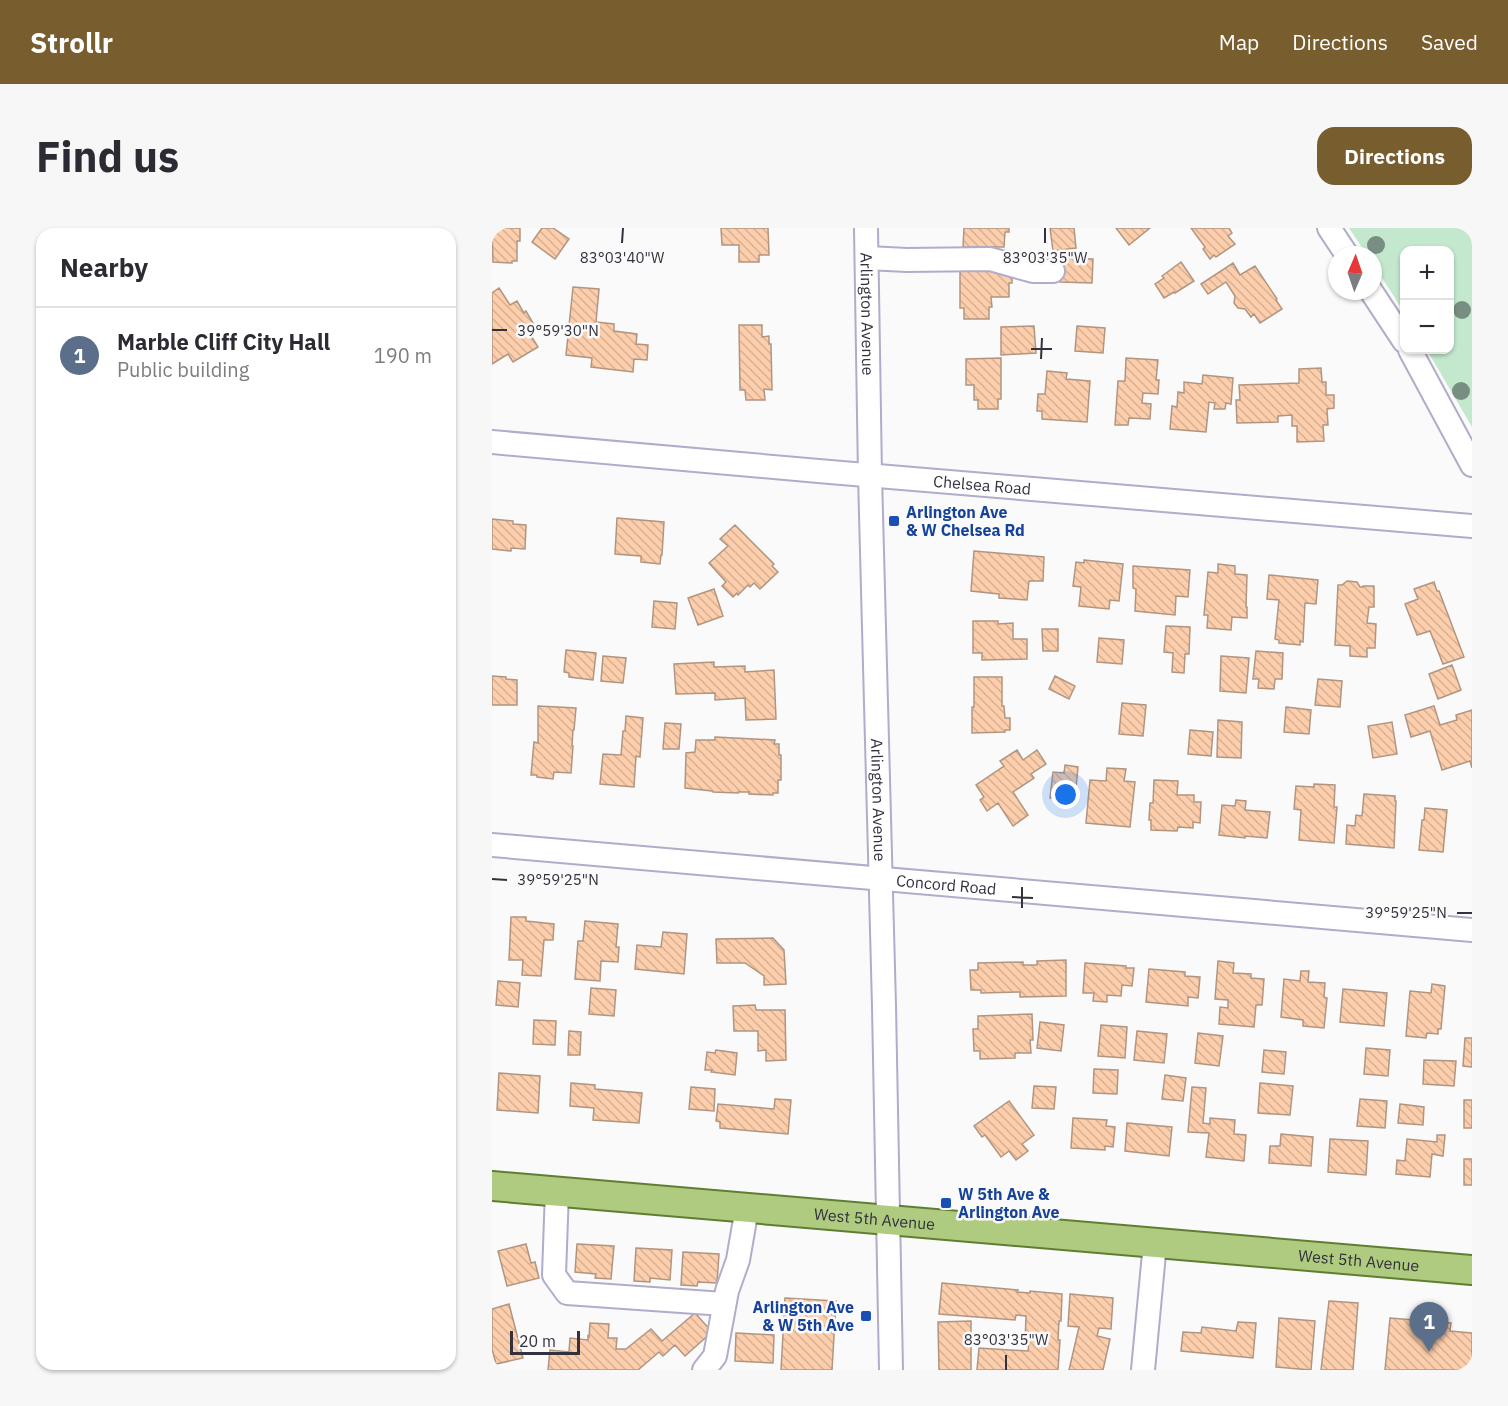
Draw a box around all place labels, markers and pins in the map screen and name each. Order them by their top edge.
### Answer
place label: Arlington Ave & W Chelsea Rd [906,502,1025,540]
marker: Arlington Ave & W Chelsea Rd [887,514,901,528]
place label: W 5th Ave & Arlington Ave [958,1184,1060,1222]
marker: W 5th Ave & Arlington Ave [939,1196,953,1210]
place label: Arlington Ave & W 5th Ave [752,1297,854,1335]
pin: 1 [1410,1302,1448,1352]
marker: Arlington Ave & W 5th Ave [859,1309,873,1323]

